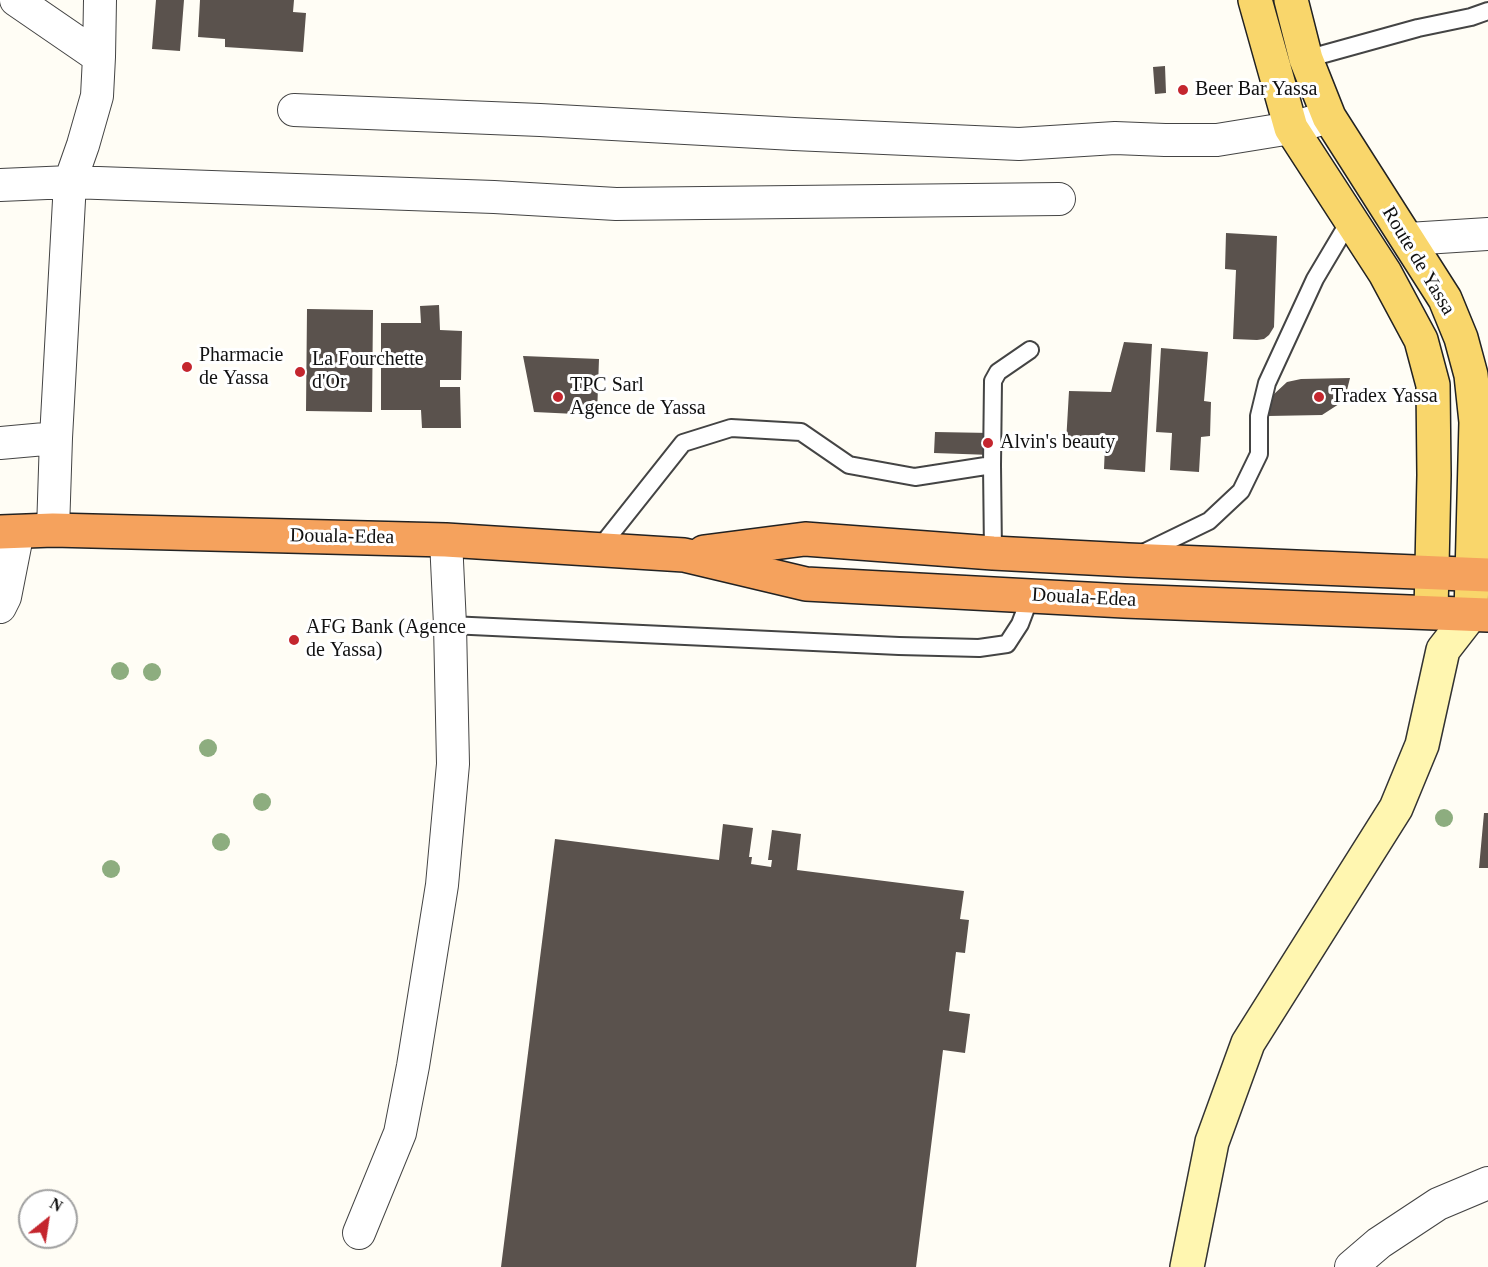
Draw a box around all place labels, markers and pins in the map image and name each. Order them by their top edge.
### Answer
place label: Beer Bar Yassa [1195,78,1317,102]
marker: Beer Bar Yassa [1176,83,1190,97]
place label: Pharmacie de Yassa [199,344,283,391]
place label: La Fourchette d'Or [312,348,424,395]
marker: Pharmacie de Yassa [180,360,194,374]
marker: La Fourchette d'Or [293,365,307,379]
place label: TPC Sarl Agence de Yassa [570,374,706,421]
place label: Tradex Yassa [1331,385,1438,409]
marker: TPC Sarl Agence de Yassa [551,390,565,404]
marker: Tradex Yassa [1312,390,1326,404]
place label: Alvin's beauty [1000,431,1115,455]
marker: Alvin's beauty [981,436,995,450]
place label: AFG Bank (Agence de Yassa) [306,616,466,663]
marker: AFG Bank (Agence de Yassa) [287,633,301,647]

